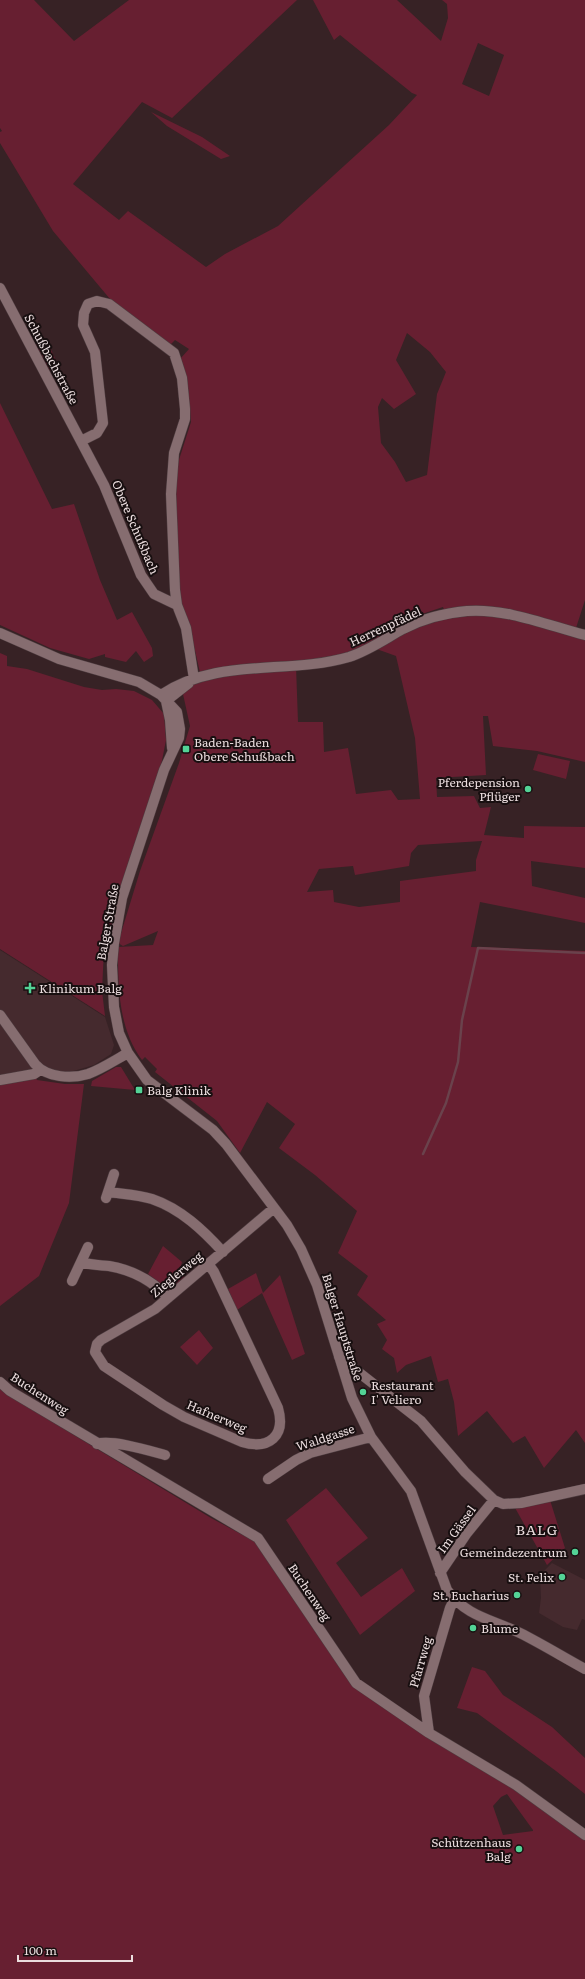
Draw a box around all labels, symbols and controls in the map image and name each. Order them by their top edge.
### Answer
street label: Schußbachstraße [21,311,83,407]
street label: Obere Schußbach [108,477,164,577]
street label: Herrenpfädel [346,602,424,650]
place label: Baden-Baden Obere Schußbach [194,733,295,765]
marker: Baden-Baden Obere Schußbach [181,744,191,754]
place label: Pferdepension Pflüger [438,773,520,805]
marker: Pferdepension Pflüger [523,784,533,794]
street label: Balger Straße [91,882,123,962]
place label: Klinikum Balg [39,979,122,997]
marker: Klinikum Balg [24,982,36,994]
place label: Balg Klinik [147,1081,212,1099]
marker: Balg Klinik [134,1085,144,1095]
street label: Zieglerweg [146,1247,206,1301]
street label: Balger Hauptstraße [318,1271,368,1383]
street label: Buchenweg [7,1367,73,1419]
place label: Restaurant I' Veliero [371,1376,434,1408]
marker: Restaurant I' Veliero [358,1387,368,1397]
street label: Hafnerweg [184,1395,250,1437]
street label: Waldgasse [293,1419,357,1455]
street label: Im Gässel [432,1501,480,1557]
district label: BALG [516,1519,558,1539]
place label: Gemeindezentrum [460,1543,567,1561]
marker: Gemeindezentrum [570,1547,580,1557]
street label: Buchenweg [284,1560,336,1625]
place label: St. Felix [508,1568,554,1586]
marker: St. Felix [557,1572,567,1582]
place label: St. Eucharius [433,1586,510,1604]
marker: St. Eucharius [512,1590,522,1600]
place label: Blume [481,1619,518,1637]
marker: Blume [468,1623,478,1633]
street label: Pfarrweg [404,1634,436,1690]
place label: Schützenhaus Balg [431,1833,512,1865]
marker: Schützenhaus Balg [514,1844,524,1854]
scale bar [18,1937,132,1963]
text: 100 m [24,1941,57,1959]

